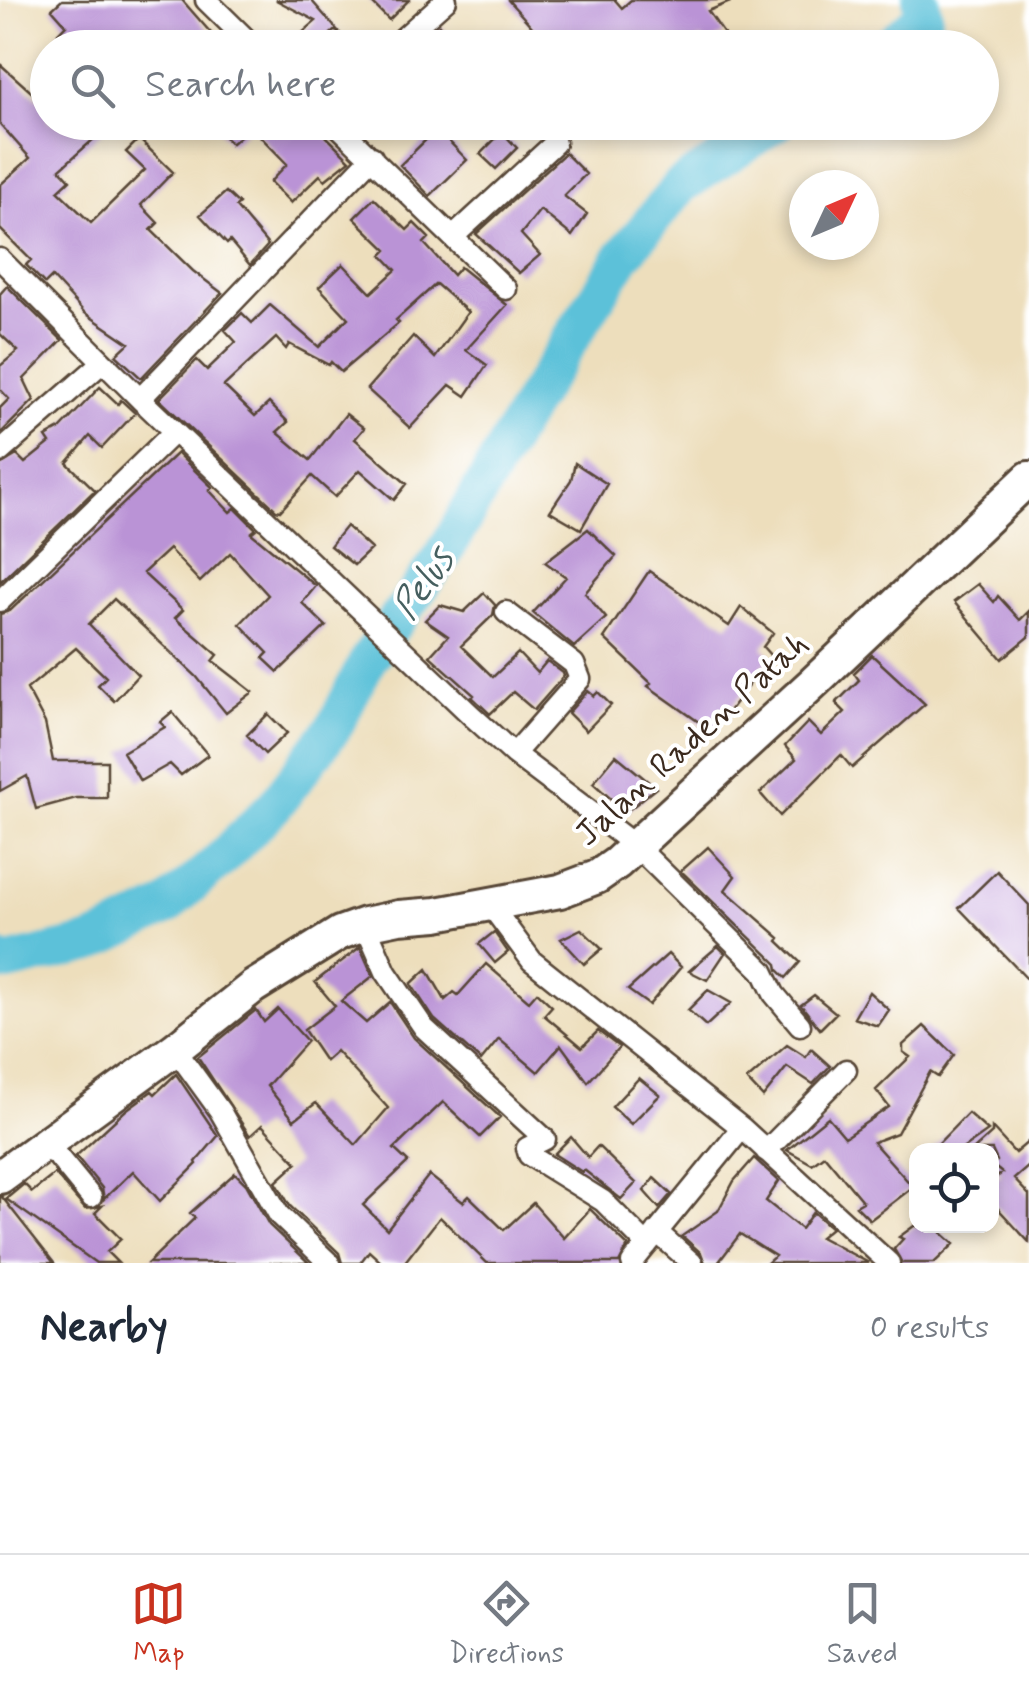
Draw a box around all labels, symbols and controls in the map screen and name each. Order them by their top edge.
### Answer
search box [30,30,999,140]
icon: search [65,58,120,113]
text: Search here [145,61,336,110]
north arrow [789,170,879,260]
water label: Pelus [382,537,468,630]
street label: Jalan Raden Patah [566,622,819,857]
map controls [909,1143,999,1233]
button: locate [909,1143,999,1233]
text: Nearby [40,1301,168,1356]
text: 0 results [870,1307,989,1349]
tab: Map [131,1576,186,1673]
tab: Directions [449,1576,564,1673]
tab: Saved [827,1576,898,1673]

